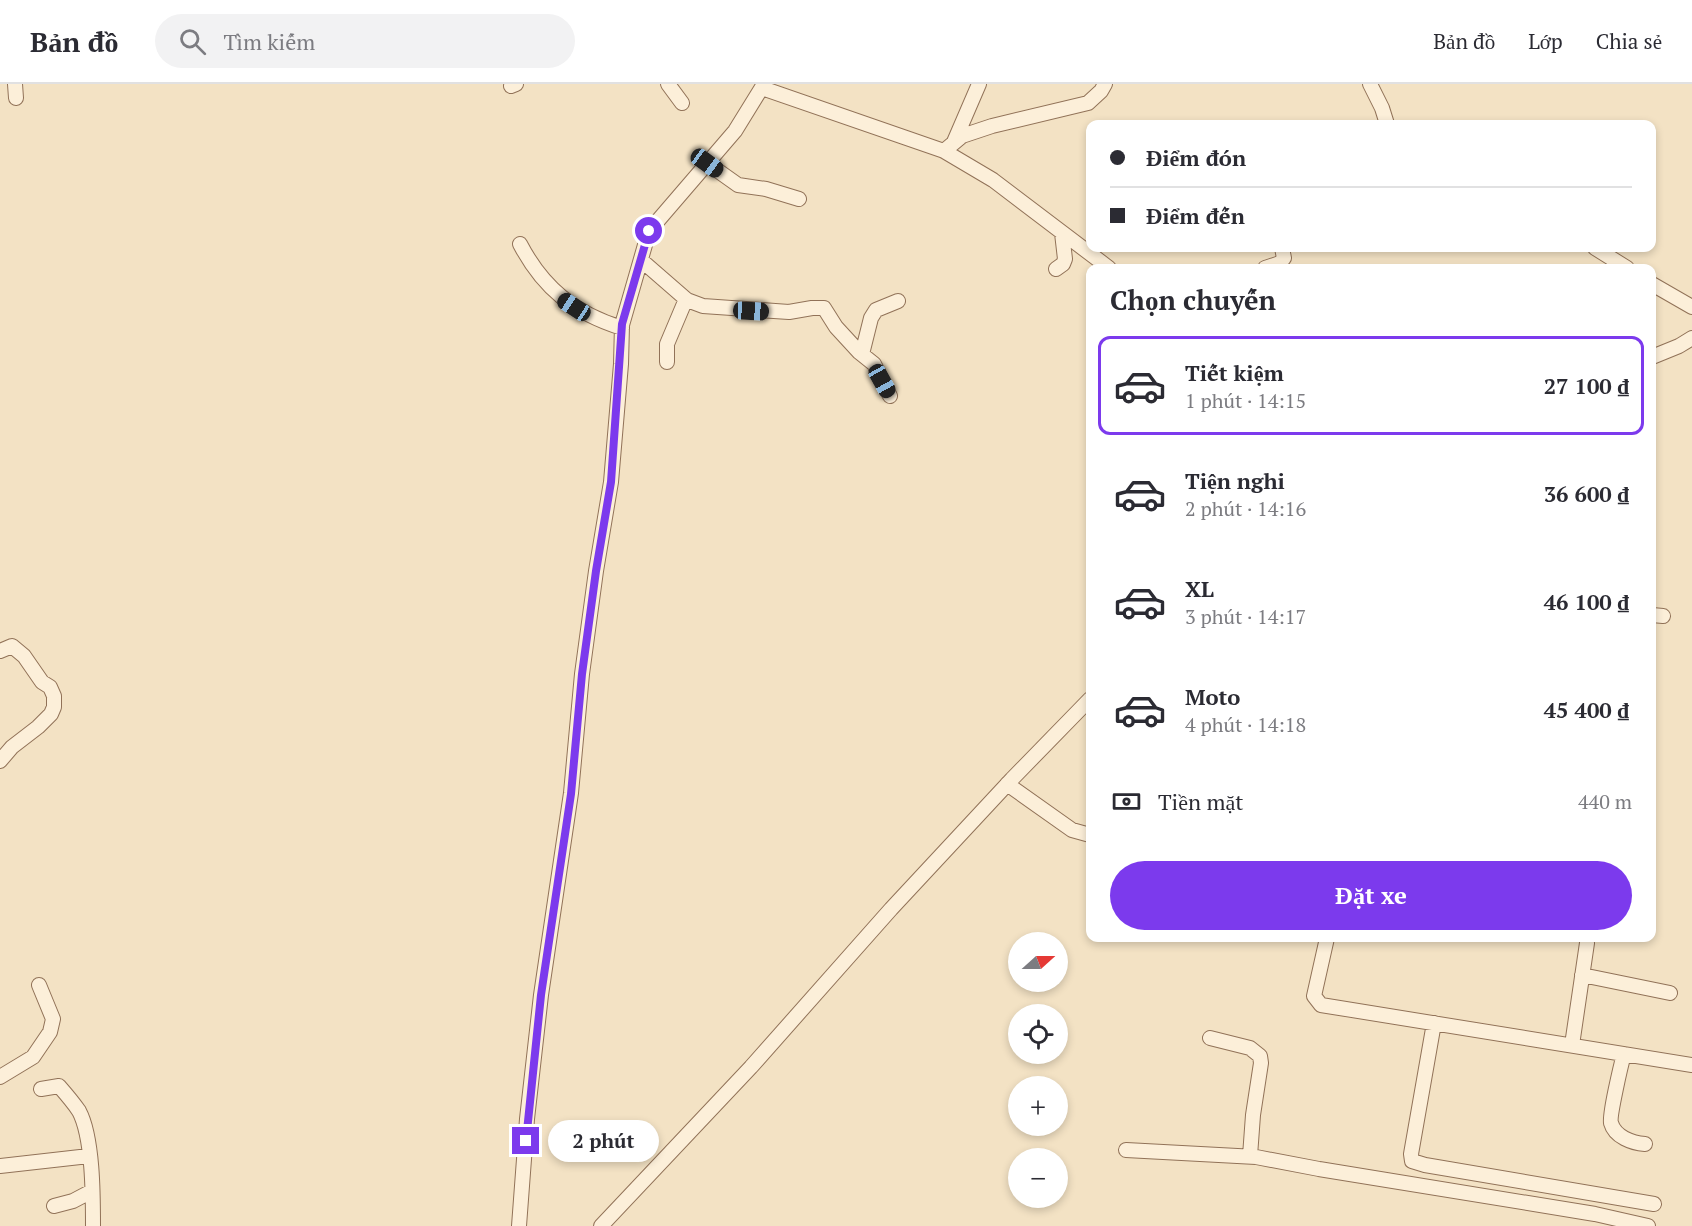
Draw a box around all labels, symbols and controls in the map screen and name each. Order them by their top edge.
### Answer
search box [155,14,575,68]
text: Bản đồ [30,23,119,60]
icon: search [176,25,209,58]
text: Tìm kiếm [224,27,315,56]
text: Bản đồ [1433,27,1495,55]
text: Lớp [1528,27,1563,55]
text: Chia sẻ [1596,27,1662,55]
text: Điểm đón [1146,143,1246,172]
car [687,145,727,181]
text: Điểm đến [1146,201,1245,230]
route start [635,217,662,244]
text: Chọn chuyến [1110,282,1276,318]
car [554,290,594,324]
car [733,301,769,321]
text: Tiết kiệm [1185,358,1284,387]
icon: car [1113,359,1167,413]
car [865,361,899,401]
text: 27 100 ₫ [1544,371,1629,400]
text: 1 phút · 14:15 [1185,387,1306,414]
text: Tiện nghi [1185,466,1285,495]
icon: car [1113,467,1167,521]
text: 36 600 ₫ [1544,479,1629,508]
text: 2 phút · 14:16 [1185,495,1306,522]
text: XL [1185,574,1214,603]
icon: car [1113,575,1167,629]
text: 46 100 ₫ [1544,587,1629,616]
text: 3 phút · 14:17 [1185,603,1306,630]
text: Moto [1185,682,1240,711]
icon: car [1113,683,1167,737]
text: 45 400 ₫ [1544,695,1629,724]
text: 4 phút · 14:18 [1185,711,1306,738]
icon: cash [1110,785,1143,818]
text: Tiền mặt [1158,787,1243,816]
text: 440 m [1578,788,1632,815]
button: Đặt xe [1110,861,1632,930]
north arrow [1008,932,1068,992]
map controls [1008,932,1068,1208]
button: locate [1008,1004,1068,1064]
button: + [1008,1076,1068,1136]
callout: 2 phút [547,1120,658,1162]
route end [512,1127,539,1154]
text: 2 phút [572,1127,635,1154]
button: − [1008,1148,1068,1208]

